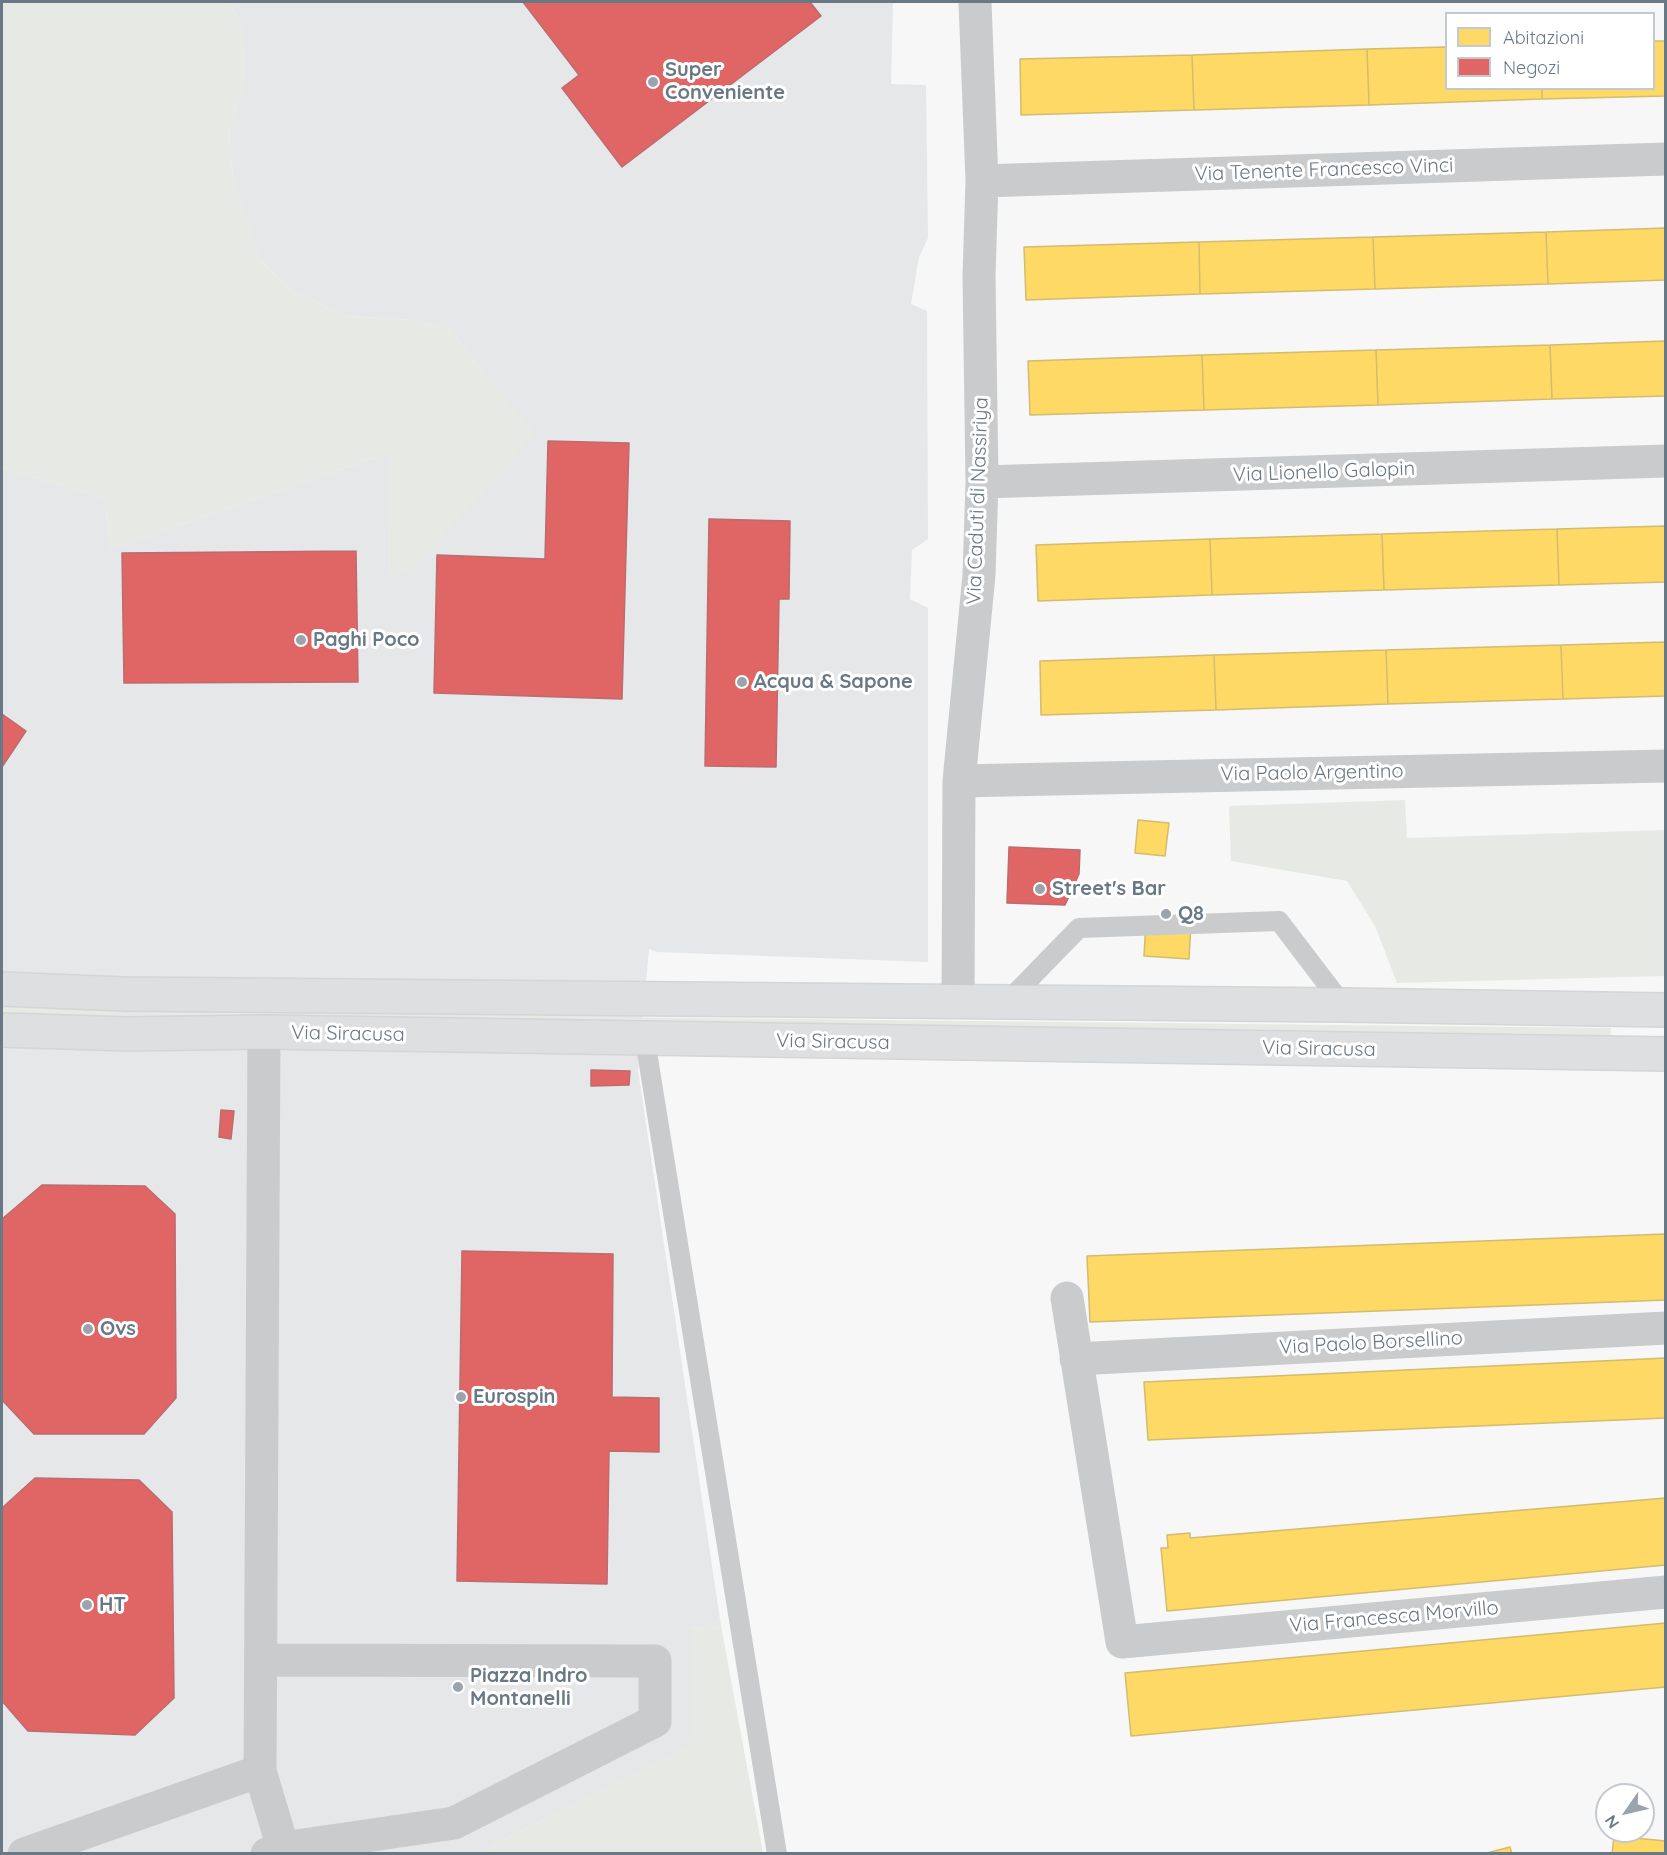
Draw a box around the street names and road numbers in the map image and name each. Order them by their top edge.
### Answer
street label: Via Tenente Francesco Vinci [1194,153,1454,187]
street label: Via Caduti di Nassiriya [962,397,994,605]
street label: Via Lionello Galopin [1232,457,1416,487]
street label: Via Paolo Argentino [1220,759,1404,787]
street label: Via Siracusa [291,1021,405,1047]
street label: Via Siracusa [776,1029,890,1055]
street label: Via Siracusa [1262,1036,1376,1062]
street label: Via Paolo Borsellino [1279,1326,1463,1360]
street label: Via Francesca Morvillo [1289,1596,1499,1638]

